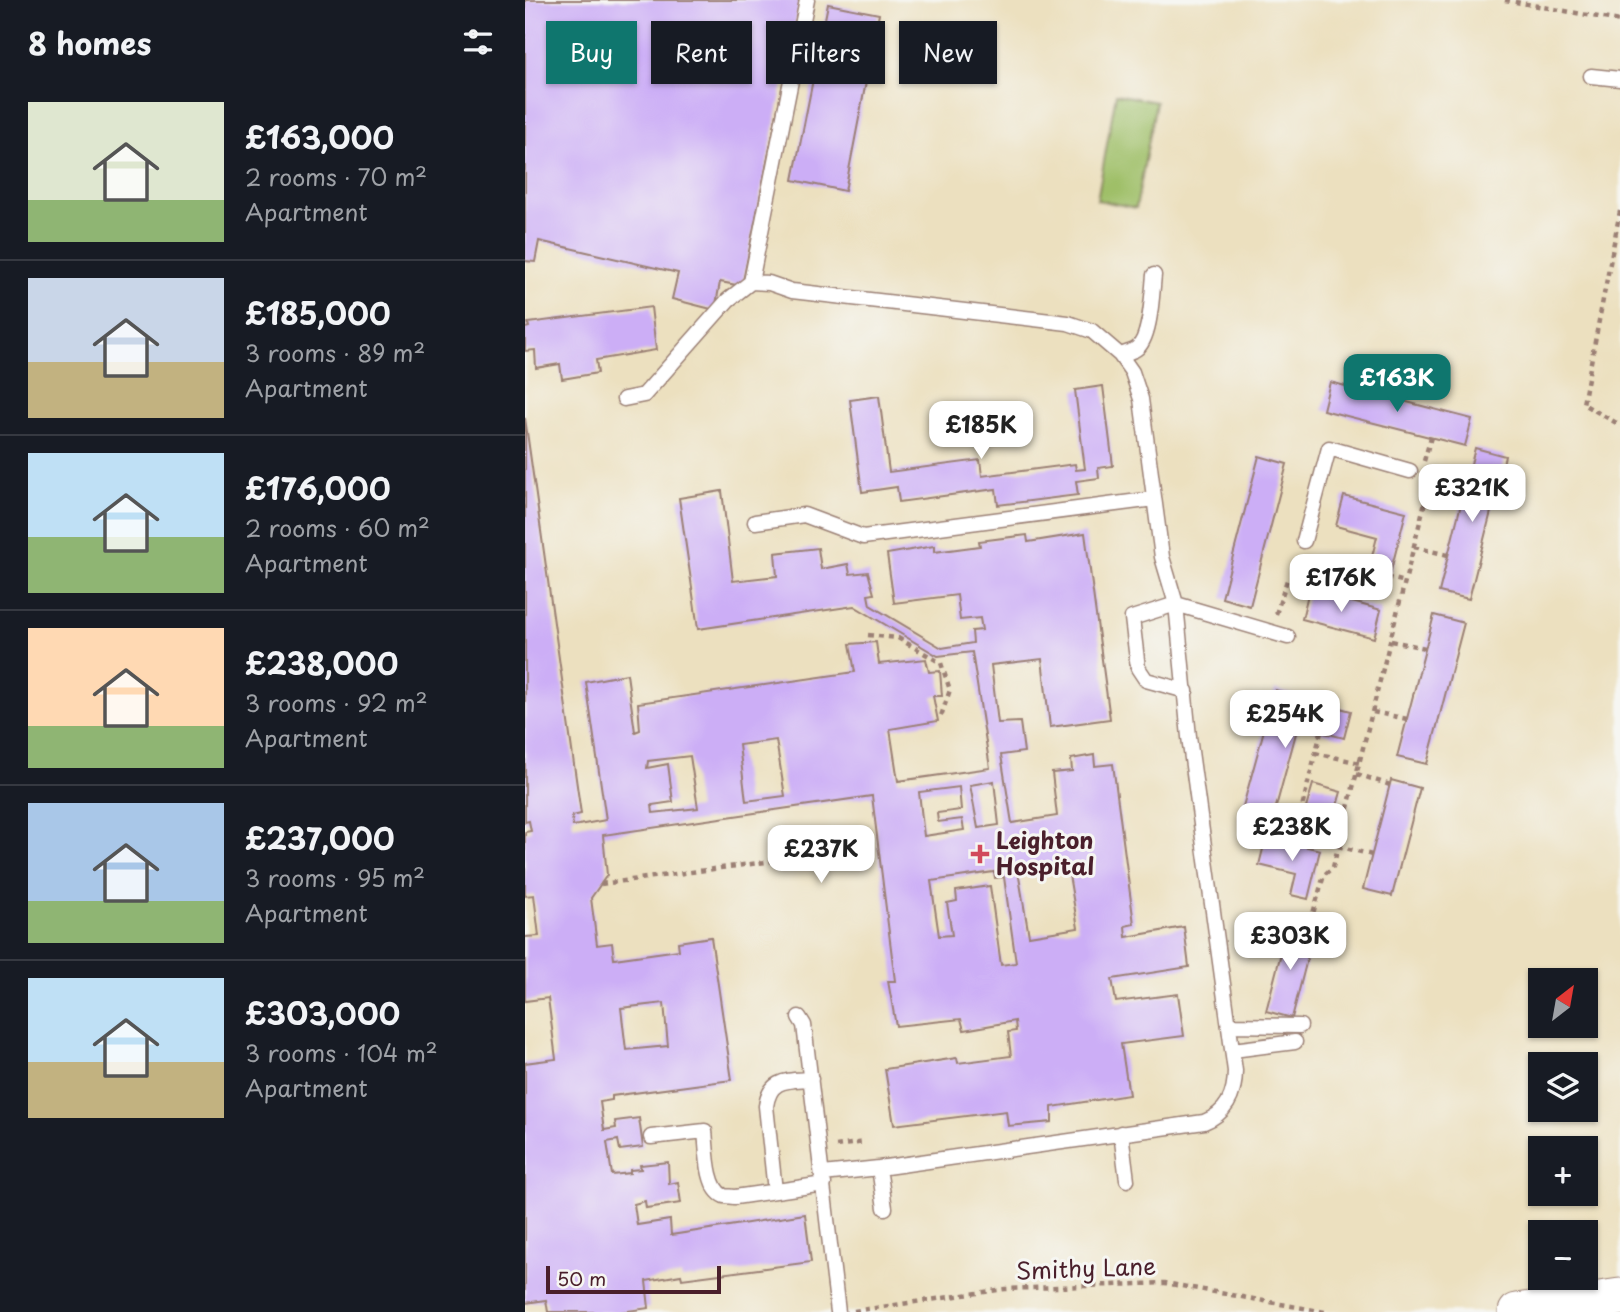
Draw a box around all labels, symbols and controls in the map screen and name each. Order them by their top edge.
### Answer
text: 8 homes [28,20,151,65]
chip: Buy [546,21,637,84]
chip: Rent [651,21,752,84]
chip: Filters [766,21,885,84]
chip: New [899,21,997,84]
icon: filters [459,23,497,61]
text: £163,000 [245,114,394,159]
icon: home [84,130,168,214]
text: 2 rooms · 70 m² [245,159,427,194]
text: Apartment [245,194,368,229]
text: £185,000 [245,290,391,335]
icon: home [84,306,168,390]
text: 3 rooms · 89 m² [245,335,425,370]
pin: £163K [1348,354,1446,414]
text: £163K [1360,359,1434,394]
text: Apartment [245,370,368,405]
pin: £185K [932,402,1030,461]
text: £185K [945,406,1017,441]
pin: £321K [1423,464,1521,524]
text: £176,000 [245,465,391,510]
text: £321K [1435,469,1509,504]
icon: home [84,481,168,565]
text: 2 rooms · 60 m² [245,510,430,545]
text: Apartment [245,545,368,580]
pin: £176K [1292,554,1390,614]
text: £176K [1306,559,1376,594]
text: £238,000 [245,640,398,685]
icon: home [84,656,168,740]
text: 3 rooms · 92 m² [245,685,428,720]
pin: £254K [1236,690,1334,750]
text: £254K [1246,695,1324,730]
text: Apartment [245,720,368,755]
pin: £238K [1243,804,1341,863]
text: £238K [1253,808,1331,843]
text: £237,000 [245,815,395,860]
place label: Leighton Hospital [996,822,1094,883]
pin: £237K [772,826,870,885]
text: £237K [784,830,858,865]
icon: home [84,831,168,915]
marker: Leighton Hospital [970,844,990,864]
text: 3 rooms · 95 m² [245,860,425,895]
text: Apartment [245,895,368,930]
pin: £303K [1241,912,1339,972]
text: £303K [1250,917,1330,952]
north arrow [1528,968,1598,1038]
map controls [1528,968,1598,1290]
text: £303,000 [245,990,400,1035]
icon: home [84,1006,168,1090]
text: 3 rooms · 104 m² [245,1035,438,1070]
button: layers [1528,1052,1598,1122]
text: Apartment [245,1070,368,1105]
button: + [1528,1136,1598,1206]
button: − [1528,1220,1598,1290]
street label: Smithy Lane [1015,1248,1157,1287]
scale bar [546,1263,721,1295]
text: 50 m [557,1264,606,1292]

